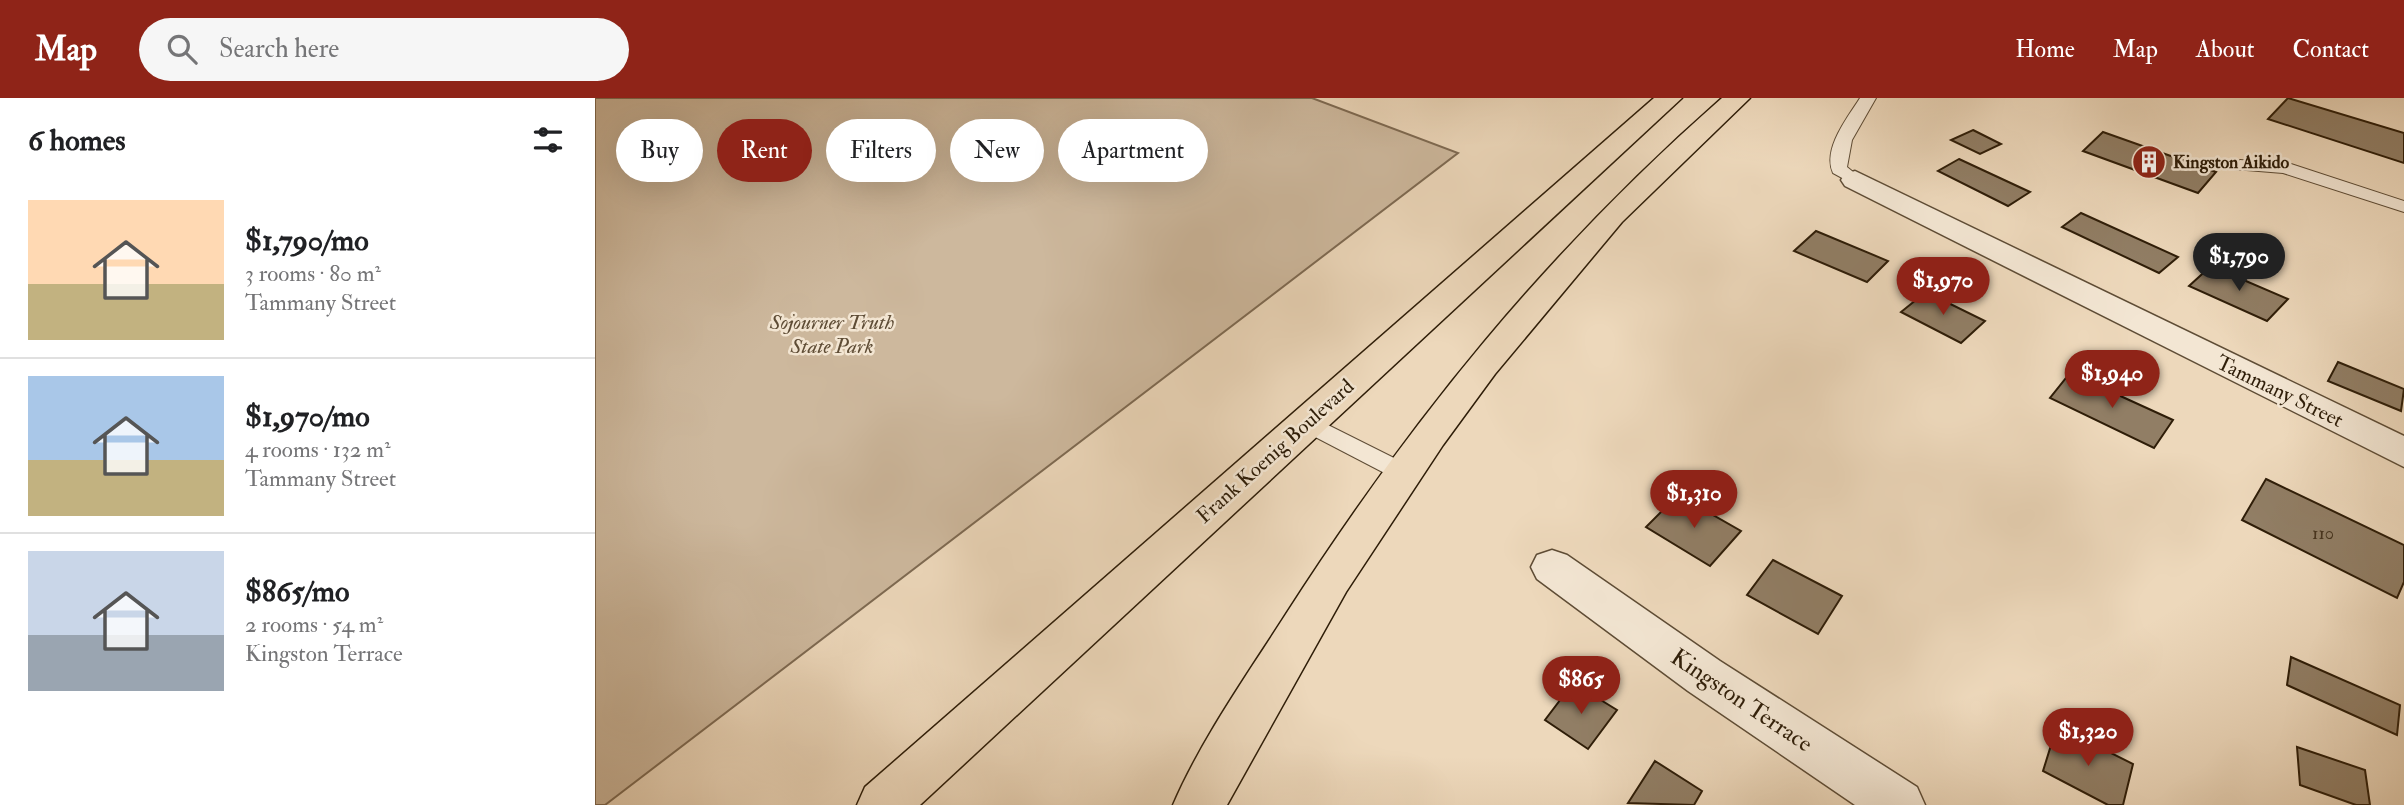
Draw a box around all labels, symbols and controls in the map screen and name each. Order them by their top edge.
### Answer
search box [139,18,629,81]
text: Map [35,29,97,70]
icon: search [163,30,201,68]
text: Search here [219,33,339,65]
text: Home [2015,34,2075,65]
text: Map [2113,34,2158,65]
text: About [2196,34,2255,65]
text: Contact [2293,34,2369,65]
chip: Buy [616,119,703,182]
chip: Rent [717,119,812,182]
chip: Filters [826,119,936,182]
chip: New [950,119,1044,182]
chip: Apartment [1058,119,1208,182]
icon: filters [529,121,567,159]
text: 6 homes [28,122,126,159]
building icon: Kingston Aikido [2130,143,2168,181]
place label: Kingston Aikido [2173,151,2290,174]
text: $1,790/mo [245,222,369,259]
icon: home [84,228,168,312]
pin: $1,790 [2182,234,2296,293]
text: $1,790 [2209,241,2269,270]
pin: $1,970 [1886,258,2000,317]
text: 3 rooms · 80 m² [245,259,381,288]
text: $1,970 [1913,265,1973,294]
text: Tammany Street [245,288,396,317]
park label: Sojourner Truth State Park [769,309,894,360]
street label: Tammany Street [2212,349,2348,434]
pin: $1,940 [2055,350,2169,410]
text: $1,940 [2081,358,2143,387]
street label: Frank Koenig Boulevard [1191,373,1360,529]
text: $1,970/mo [245,398,370,435]
icon: home [84,404,168,488]
text: 4 rooms · 132 m² [245,435,391,464]
text: Tammany Street [245,464,396,493]
pin: $1,310 [1637,470,1751,530]
text: $1,310 [1666,478,1722,507]
house number: 110 [2312,522,2334,545]
text: $865/mo [245,573,349,610]
icon: home [84,579,168,663]
text: 2 rooms · 54 m² [245,610,383,639]
text: Kingston Terrace [245,639,403,668]
street label: Kingston Terrace [1665,642,1819,759]
pin: $865 [1540,656,1622,716]
text: $865 [1558,664,1604,693]
pin: $1,320 [2031,708,2145,768]
text: $1,320 [2059,716,2117,745]

